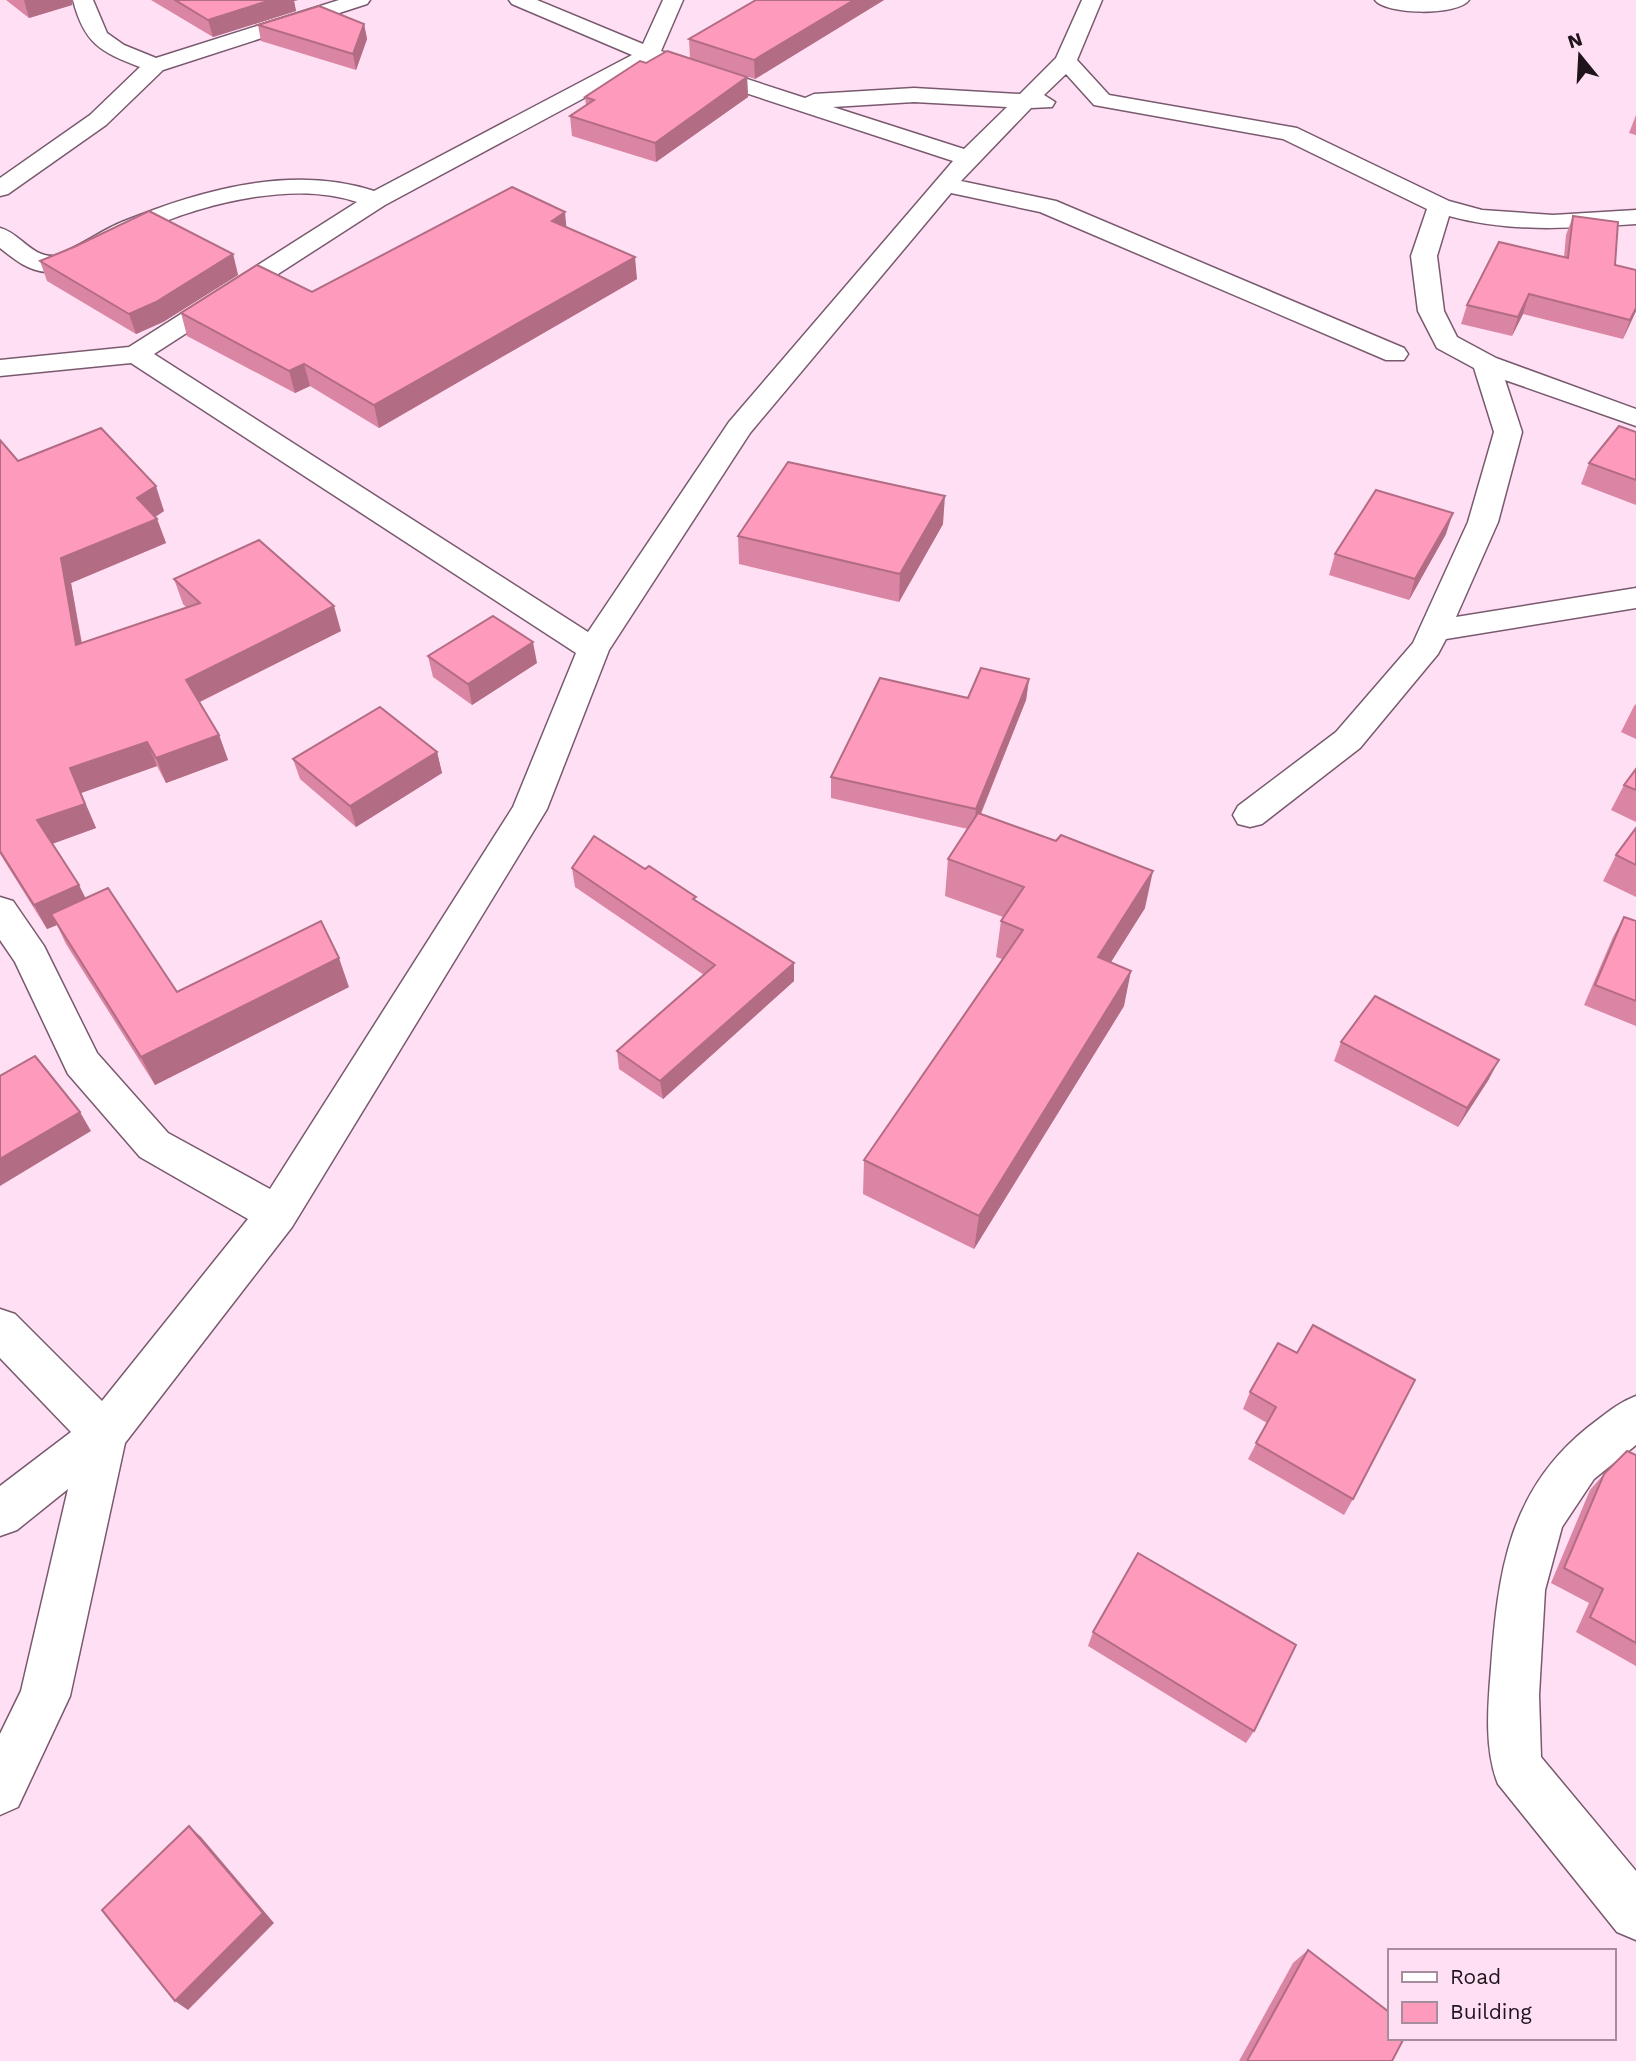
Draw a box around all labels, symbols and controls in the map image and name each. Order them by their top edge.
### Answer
north arrow [1545,21,1615,91]
text: N [1565,27,1585,53]
legend [1388,1949,1615,2040]
text: Road [1450,1964,1501,1989]
text: Building [1450,1999,1532,2024]

